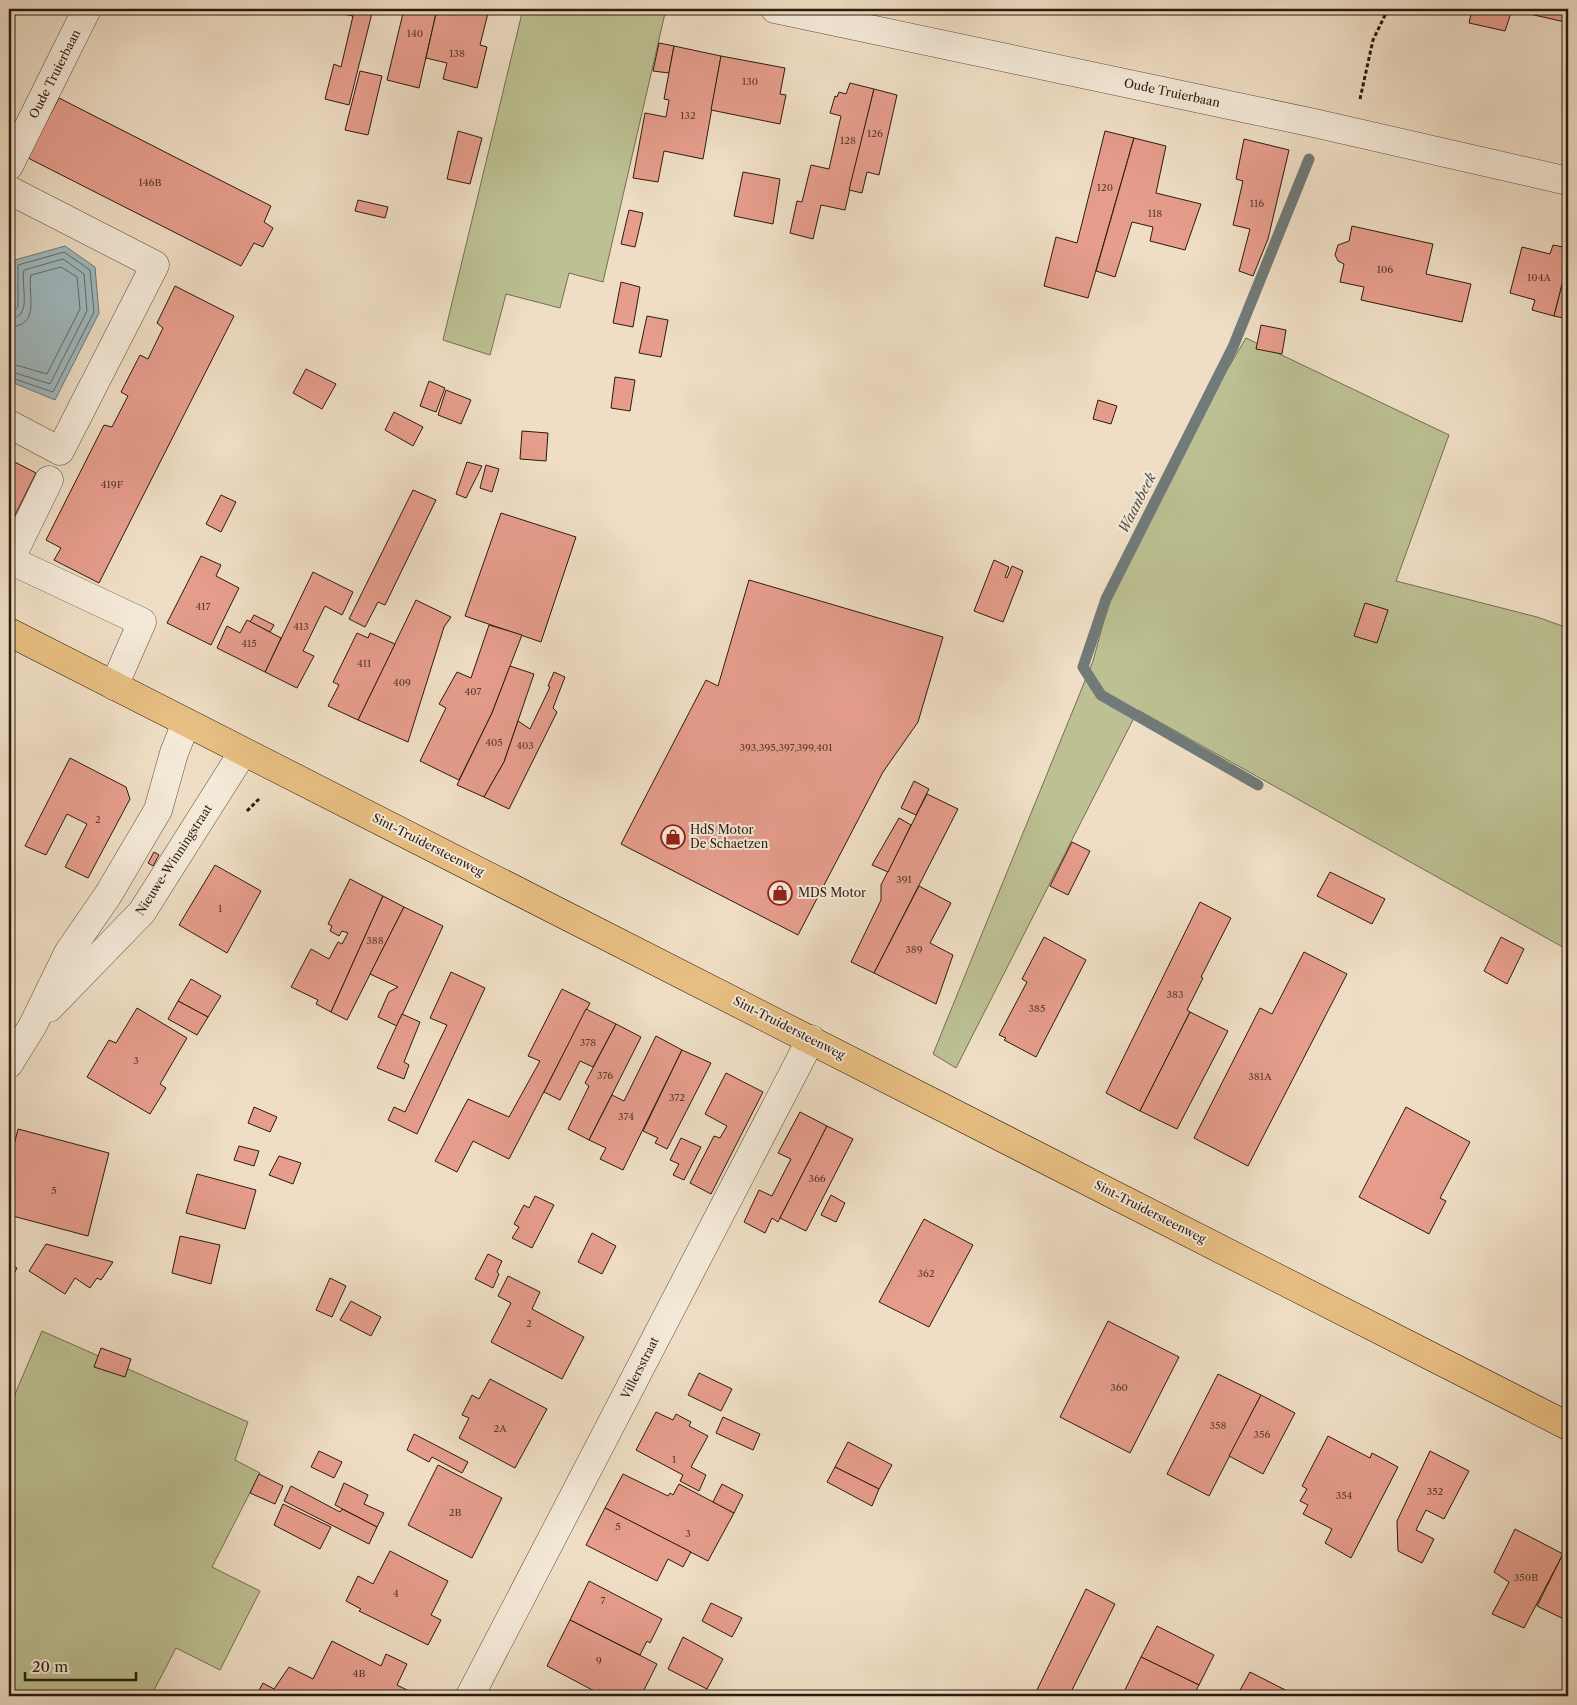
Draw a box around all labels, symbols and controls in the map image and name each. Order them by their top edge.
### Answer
street label: Oude Truierbaan [26,26,84,121]
house number: 140 [407,27,423,40]
house number: 138 [449,47,465,60]
house number: 130 [742,75,758,88]
street label: Oude Truierbaan [1123,75,1222,110]
house number: 132 [680,109,696,122]
house number: 126 [867,127,883,140]
house number: 128 [840,134,856,147]
house number: 146B [139,176,161,189]
house number: 120 [1097,181,1113,194]
house number: 116 [1250,197,1264,210]
house number: 118 [1148,207,1162,220]
house number: 106 [1377,263,1393,276]
house number: 104A [1527,271,1551,284]
water label: Waanbeek [1114,469,1160,536]
house number: 419F [101,478,124,491]
house number: 417 [196,600,211,613]
house number: 413 [293,620,309,633]
house number: 415 [241,637,257,650]
house number: 411 [357,657,372,670]
house number: 409 [393,676,411,689]
house number: 407 [464,685,482,698]
house number: 405 [485,736,503,749]
house number: 403 [516,739,534,752]
house number: 393,395,397,399,401 [740,741,833,754]
street label: Nieuwe-Winningstraat [132,801,215,918]
street label: Sint-Truidersteenweg [370,810,487,880]
house number: 2 [95,813,101,826]
place label: HdS Motor De Schaetzen [690,822,769,851]
shop icon: HdS Motor De Schaetzen [660,824,686,850]
house number: 391 [896,873,913,886]
shop icon: MDS Motor [767,880,793,906]
place label: MDS Motor [798,885,866,900]
house number: 1 [218,902,223,915]
house number: 388 [366,934,384,947]
house number: 389 [905,943,923,956]
house number: 383 [1167,988,1183,1001]
street label: Sint-Truidersteenweg [731,993,848,1063]
house number: 385 [1029,1002,1045,1015]
house number: 378 [580,1036,596,1049]
house number: 3 [133,1054,139,1067]
house number: 376 [597,1069,613,1082]
house number: 381A [1248,1070,1272,1083]
house number: 372 [669,1091,685,1104]
house number: 374 [618,1110,634,1123]
house number: 366 [808,1172,826,1185]
street label: Sint-Truidersteenweg [1092,1177,1209,1247]
house number: 5 [51,1184,57,1197]
house number: 362 [917,1267,935,1280]
house number: 2 [526,1317,532,1330]
street label: Villersstraat [617,1334,662,1402]
house number: 360 [1110,1381,1128,1394]
house number: 358 [1210,1419,1226,1432]
house number: 2A [493,1422,507,1435]
house number: 356 [1254,1428,1271,1441]
house number: 1 [672,1453,677,1466]
house number: 352 [1427,1485,1444,1498]
house number: 354 [1336,1489,1353,1502]
house number: 2B [449,1506,461,1519]
house number: 5 [615,1520,621,1533]
house number: 3 [685,1527,691,1540]
house number: 350B [1514,1571,1538,1584]
house number: 4 [393,1587,399,1600]
house number: 7 [601,1594,606,1607]
scale bar [25,1650,136,1682]
house number: 9 [596,1654,602,1667]
text: 20 m [32,1657,68,1676]
house number: 4B [353,1667,365,1680]

